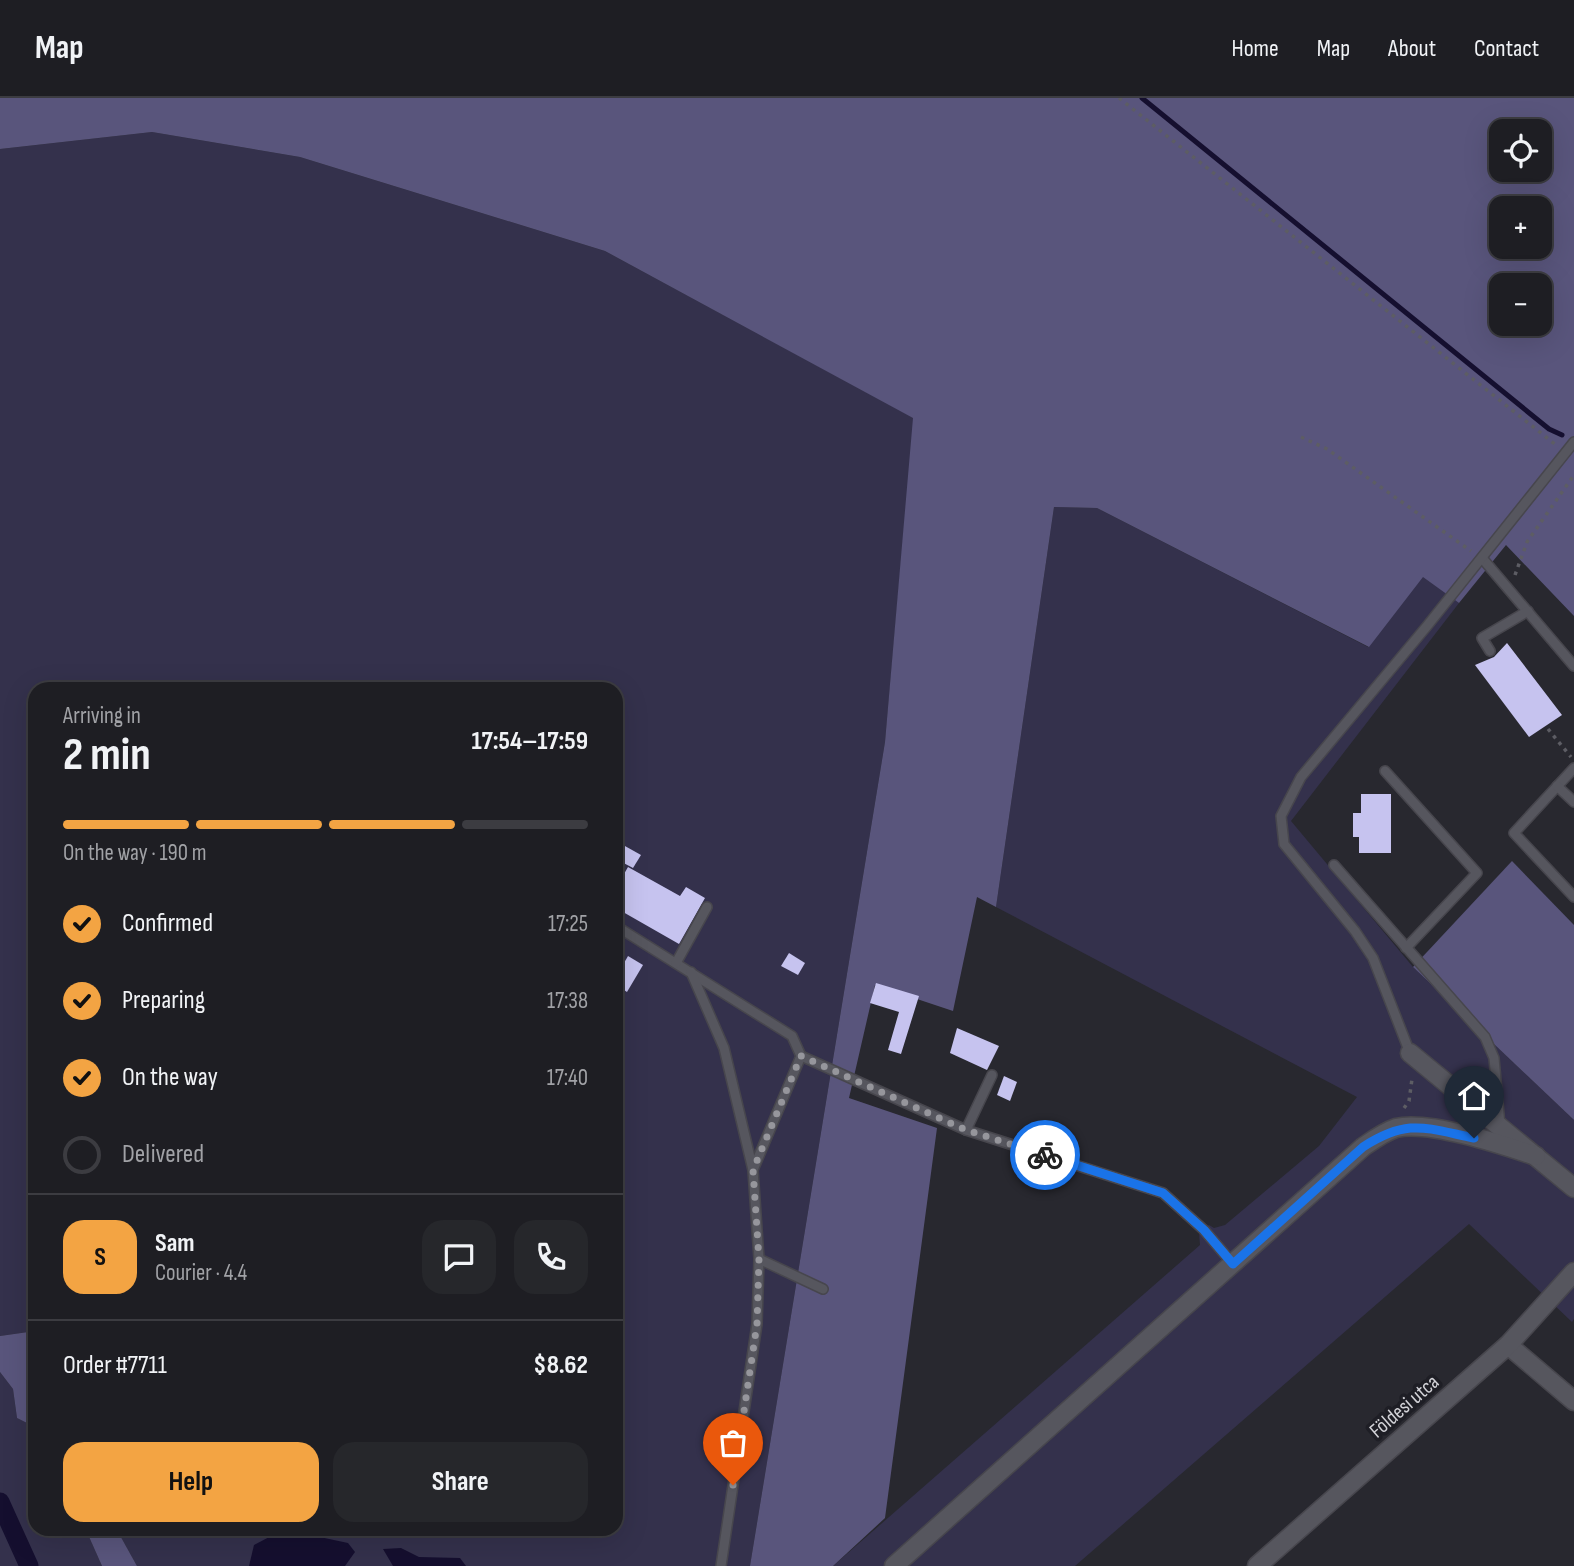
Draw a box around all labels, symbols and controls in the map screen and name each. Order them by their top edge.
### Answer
text: Map [35,28,84,68]
text: Home [1231,34,1279,63]
text: Map [1317,34,1350,63]
text: About [1388,34,1436,63]
text: Contact [1474,34,1539,63]
map controls [1489,119,1552,336]
button: locate [1489,119,1552,182]
button: + [1489,196,1552,259]
button: − [1489,273,1552,336]
text: Arriving in [63,702,141,730]
text: 17:54–17:59 [472,726,588,757]
text: 2 min [63,728,151,783]
text: On the way · 190 m [63,839,206,867]
icon: check [63,905,101,943]
text: Confirmed [122,908,213,939]
text: 17:25 [548,910,588,938]
icon: check [63,982,101,1020]
text: Preparing [122,985,205,1016]
text: 17:38 [547,987,588,1015]
icon: check [63,1059,101,1097]
text: On the way [122,1062,218,1093]
text: 17:40 [547,1064,588,1092]
pin [1444,1066,1504,1138]
icon: home [1455,1077,1493,1115]
courier [1010,1120,1080,1190]
icon: bike [1026,1136,1064,1174]
text: Delivered [122,1139,204,1170]
button: chat [422,1220,496,1294]
button: phone [514,1220,588,1294]
text: Sam [155,1228,195,1259]
text: S [94,1242,106,1273]
text: Courier · 4.4 [155,1259,247,1287]
text: Order #7711 [63,1350,167,1381]
text: $8.62 [533,1350,588,1381]
street label: Földesi utca [1365,1370,1444,1443]
pin [703,1413,763,1485]
icon: bag [714,1424,752,1462]
button: Help [63,1442,319,1522]
button: Share [333,1442,588,1522]

